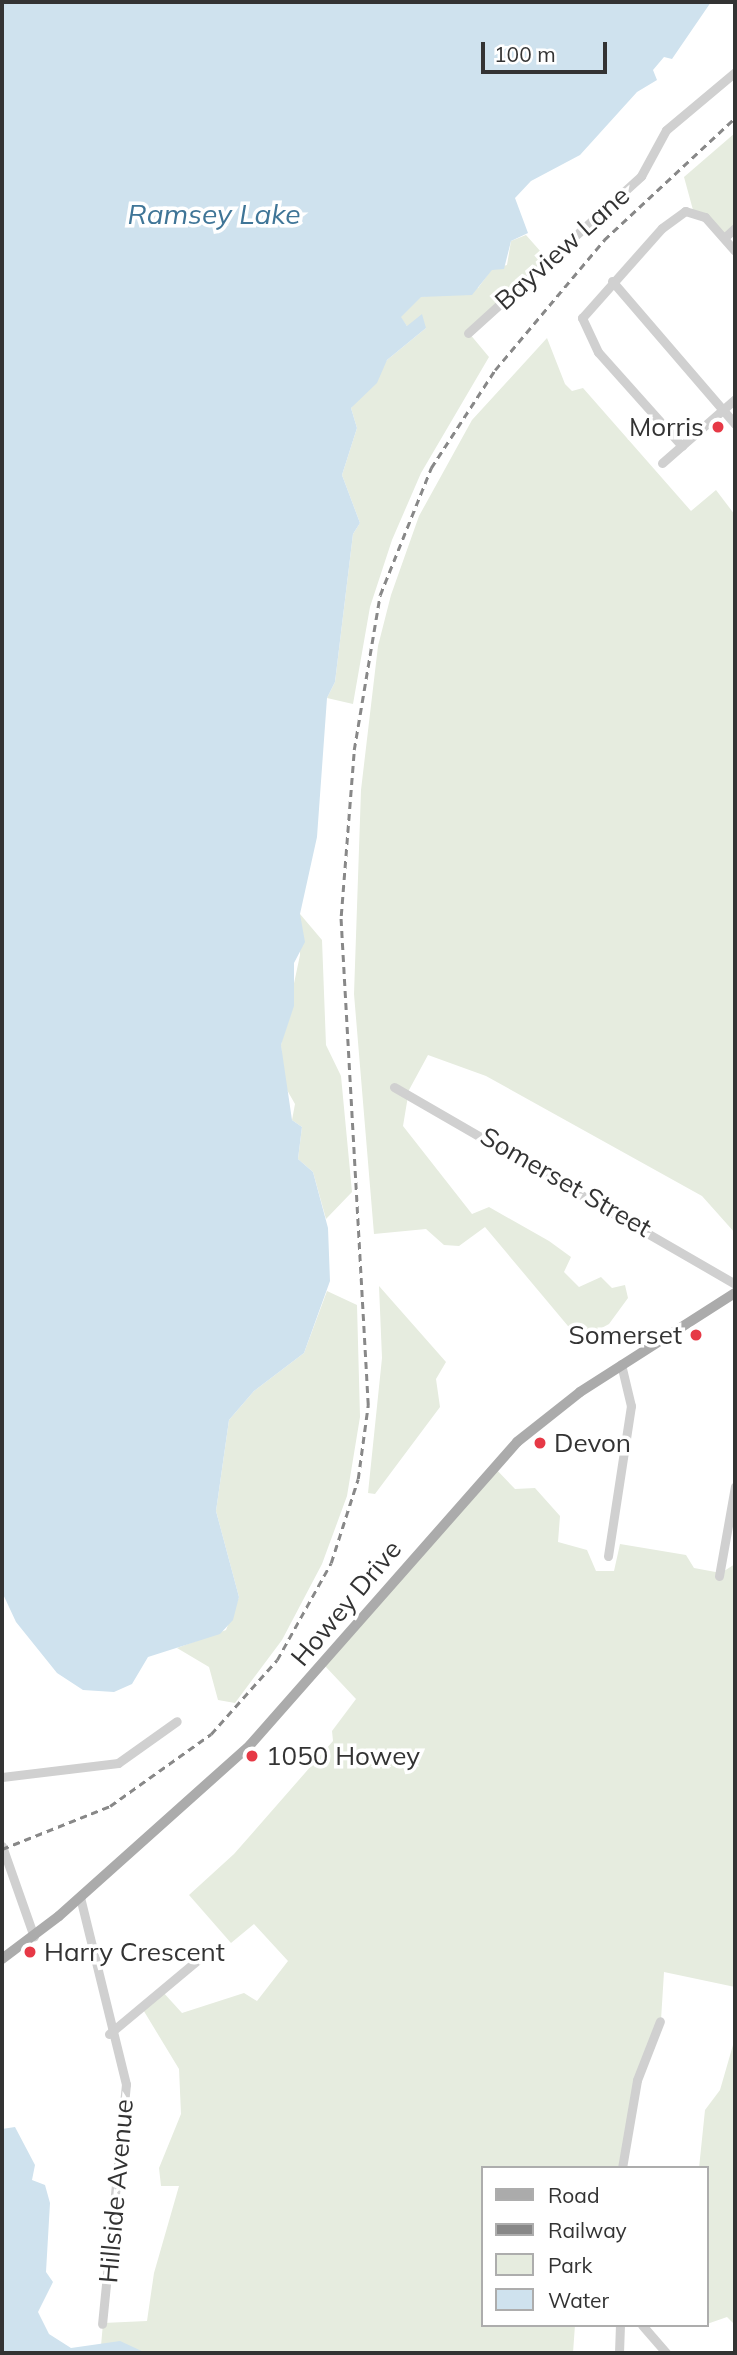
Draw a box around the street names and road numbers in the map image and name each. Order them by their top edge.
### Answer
street label: Bayview Lane [488,180,636,316]
street label: Somerset Street [475,1120,657,1244]
street label: Howey Drive [284,1534,408,1672]
street label: Hillside Avenue [92,2098,140,2284]

